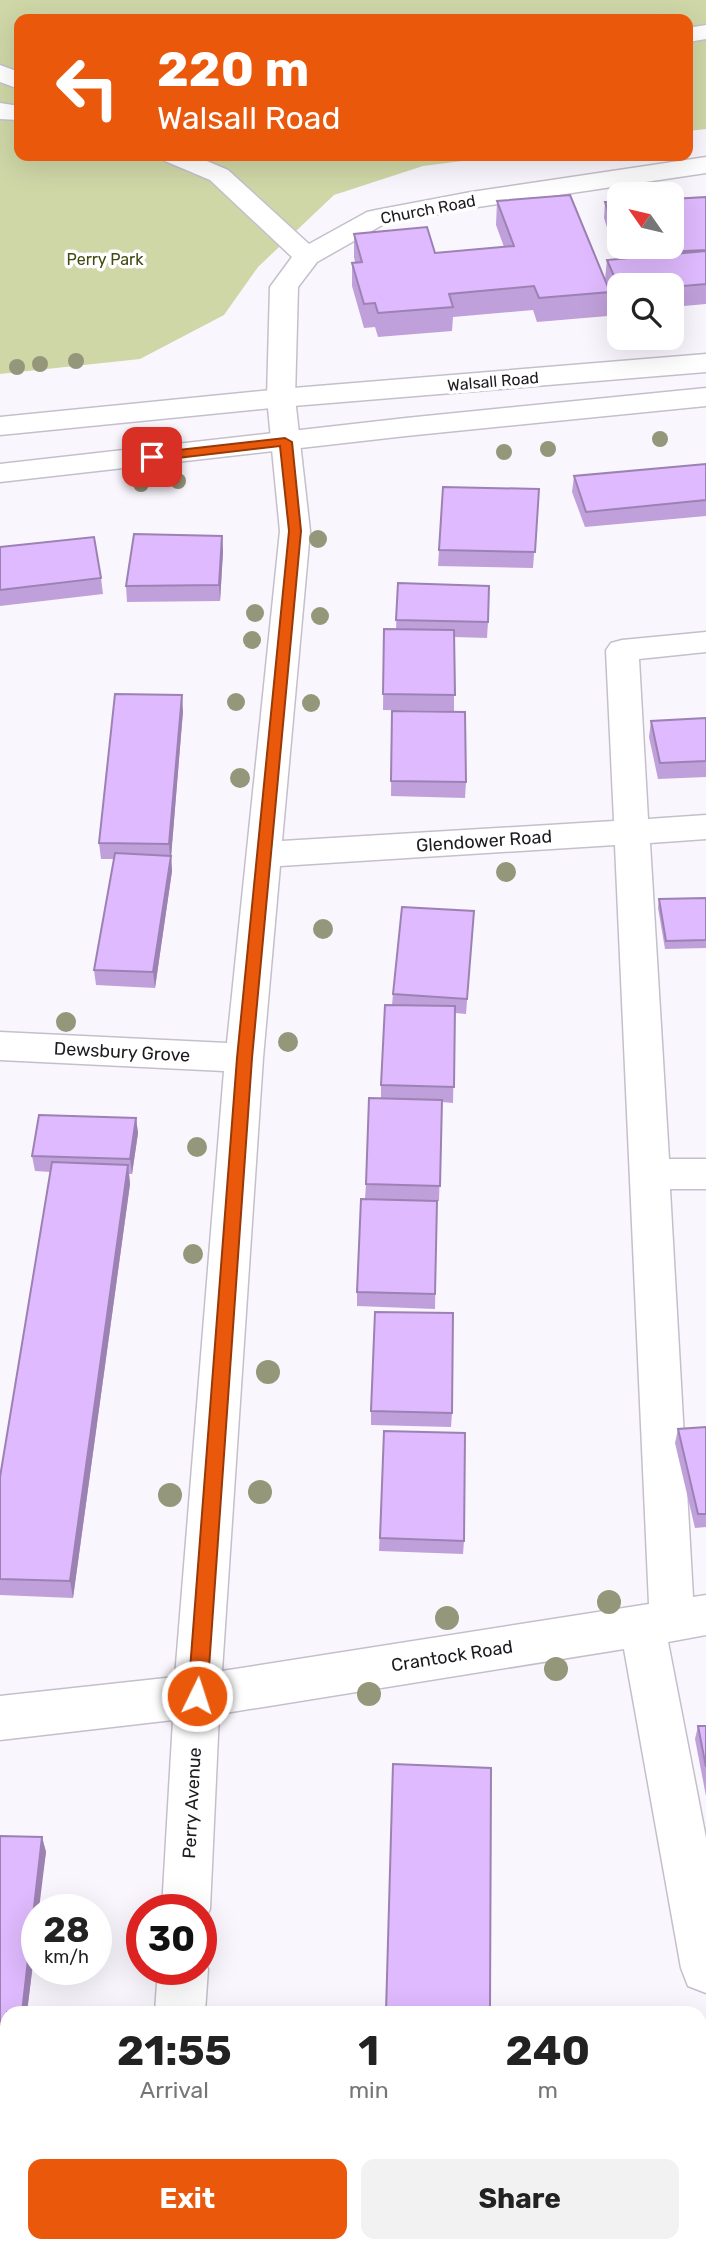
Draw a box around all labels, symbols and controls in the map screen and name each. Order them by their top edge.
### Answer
text: 220 m [157,40,309,98]
icon: left [42,42,133,133]
text: Walsall Road [157,99,341,137]
north arrow [607,182,684,259]
map controls [607,182,684,350]
street label: Church Road [379,191,477,228]
park label: Perry Park [67,250,144,269]
button: search [607,273,684,350]
street label: Walsall Road [446,368,540,395]
pin [122,427,182,487]
icon: arrive [133,438,171,476]
street label: Glendower Road [415,825,553,857]
street label: Dewsbury Grove [53,1037,191,1067]
street label: Crantock Road [390,1636,514,1676]
position arrow [160,1659,234,1733]
street label: Perry Avenue [178,1747,206,1859]
speed limit sign: 30 [126,1894,217,1985]
text: 28 [43,1909,90,1951]
text: km/h [44,1946,89,1968]
text: 21:55 [117,2026,232,2076]
text: 1 [358,2026,379,2076]
text: 240 [506,2026,590,2076]
text: Arrival [140,2076,209,2104]
text: min [349,2076,389,2104]
text: m [538,2076,558,2104]
button: Exit [28,2159,347,2239]
button: Share [361,2159,679,2239]

